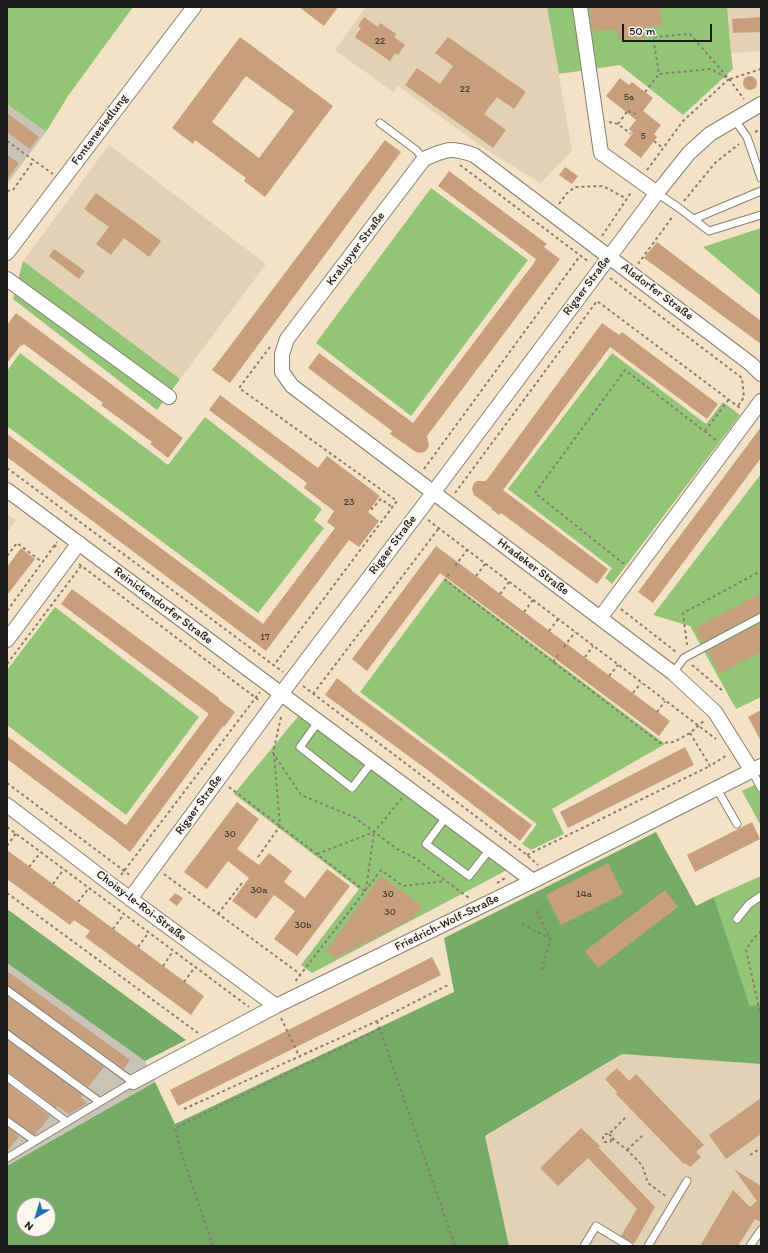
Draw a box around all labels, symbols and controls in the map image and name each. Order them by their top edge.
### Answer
scale bar [624,16,714,42]
text: 50 m [629,24,655,38]
house number: 22 [375,35,385,47]
house number: 22 [460,83,470,95]
house number: 5a [624,91,634,103]
street label: Fontanesiedlung [69,92,131,168]
house number: 5 [640,130,646,142]
street label: Kralupyer Straße [324,209,388,289]
street label: Rigaer Straße [560,254,614,318]
street label: Alsdorfer Straße [618,260,696,324]
house number: 23 [344,496,354,508]
street label: Rigaer Straße [366,513,420,577]
street label: Hradeker Straße [494,535,572,599]
street label: Reinickendorfer Straße [111,564,215,648]
house number: 17 [260,631,270,643]
street label: Rigaer Straße [172,772,226,838]
house number: 30 [224,828,236,840]
street label: Choisy-le-Roi-Straße [93,867,189,945]
house number: 30a [251,884,267,896]
house number: 30 [382,888,394,900]
house number: 14a [576,888,592,900]
street label: Friedrich-Wolf-Straße [392,891,502,955]
house number: 30 [384,906,396,918]
house number: 30b [295,919,311,931]
north arrow [16,1197,56,1237]
text: N [22,1219,36,1233]

